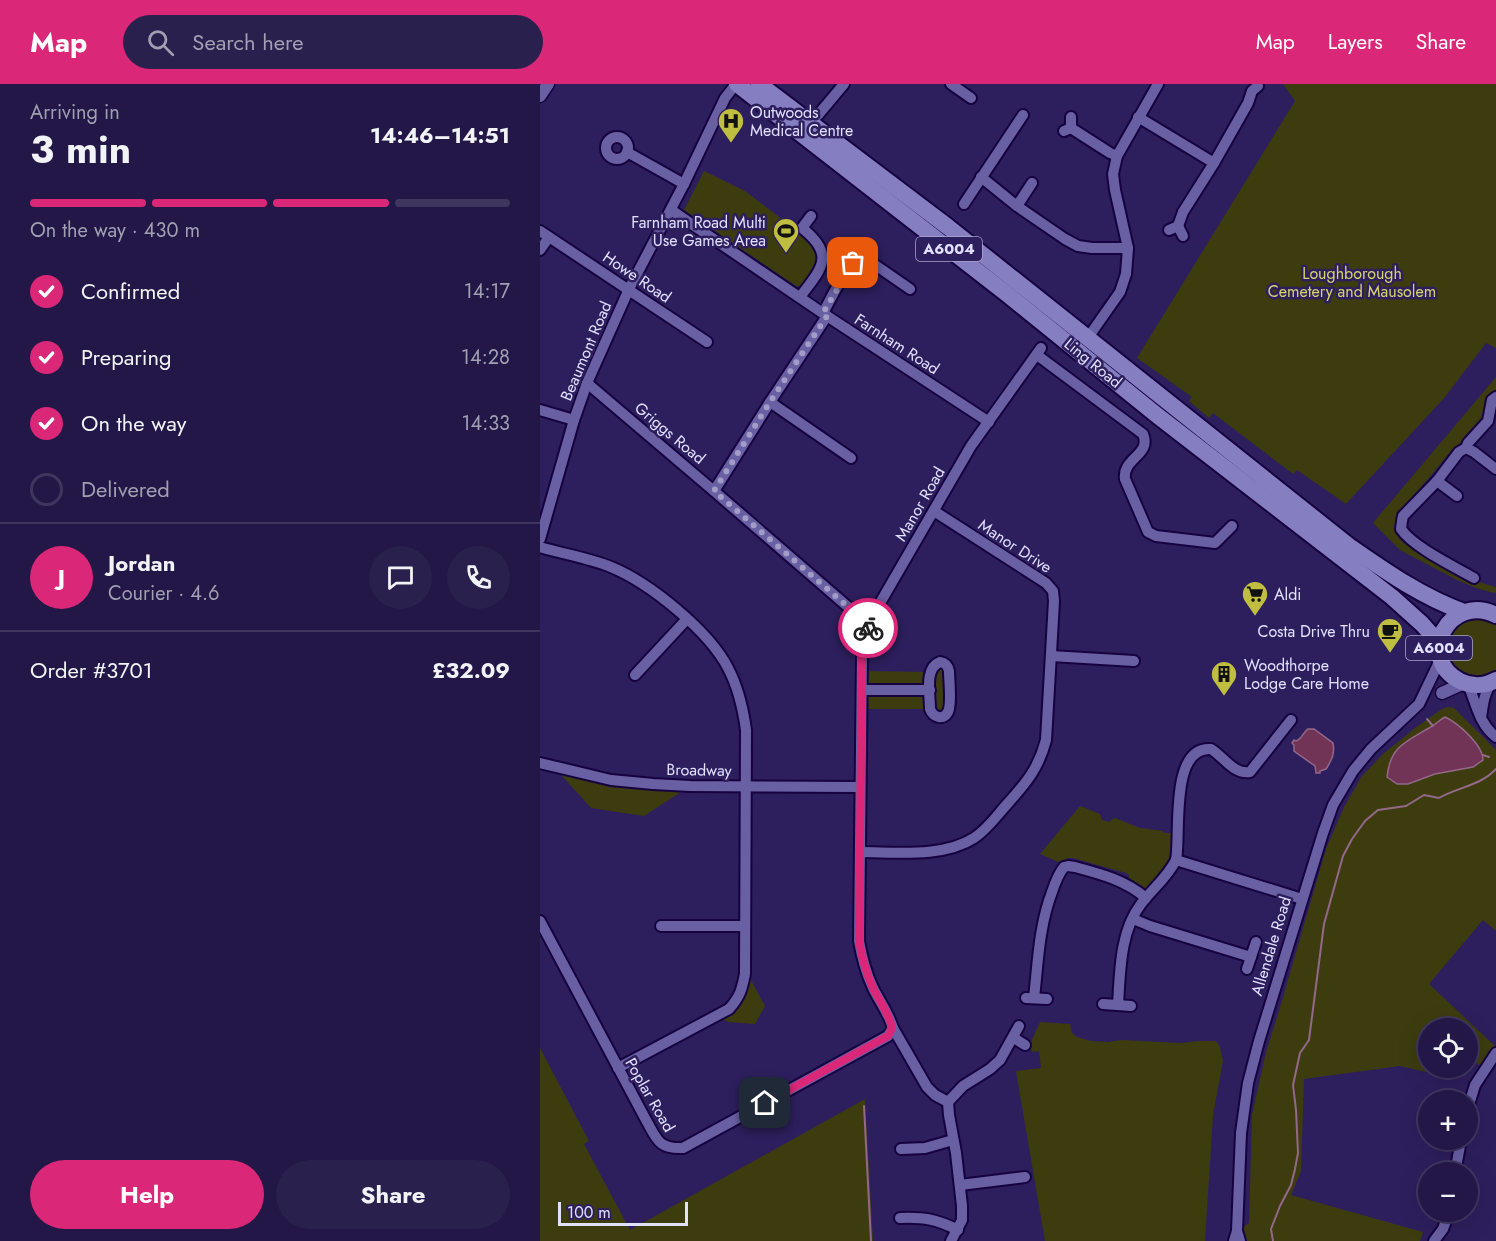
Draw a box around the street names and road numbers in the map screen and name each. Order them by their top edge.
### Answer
road number: A6004 [916,237,982,261]
street label: Howe Road [598,246,676,308]
street label: Beaumont Road [555,298,617,404]
street label: Farnham Road [850,308,944,380]
street label: Ling Road [1059,333,1127,393]
street label: Griggs Road [630,397,710,469]
street label: Manor Road [889,462,951,546]
street label: Manor Drive [974,514,1056,578]
road number: A6004 [1406,636,1472,660]
street label: Broadway [666,758,733,782]
street label: Allendale Road [1245,894,1297,998]
street label: Poplar Road [619,1054,681,1136]

